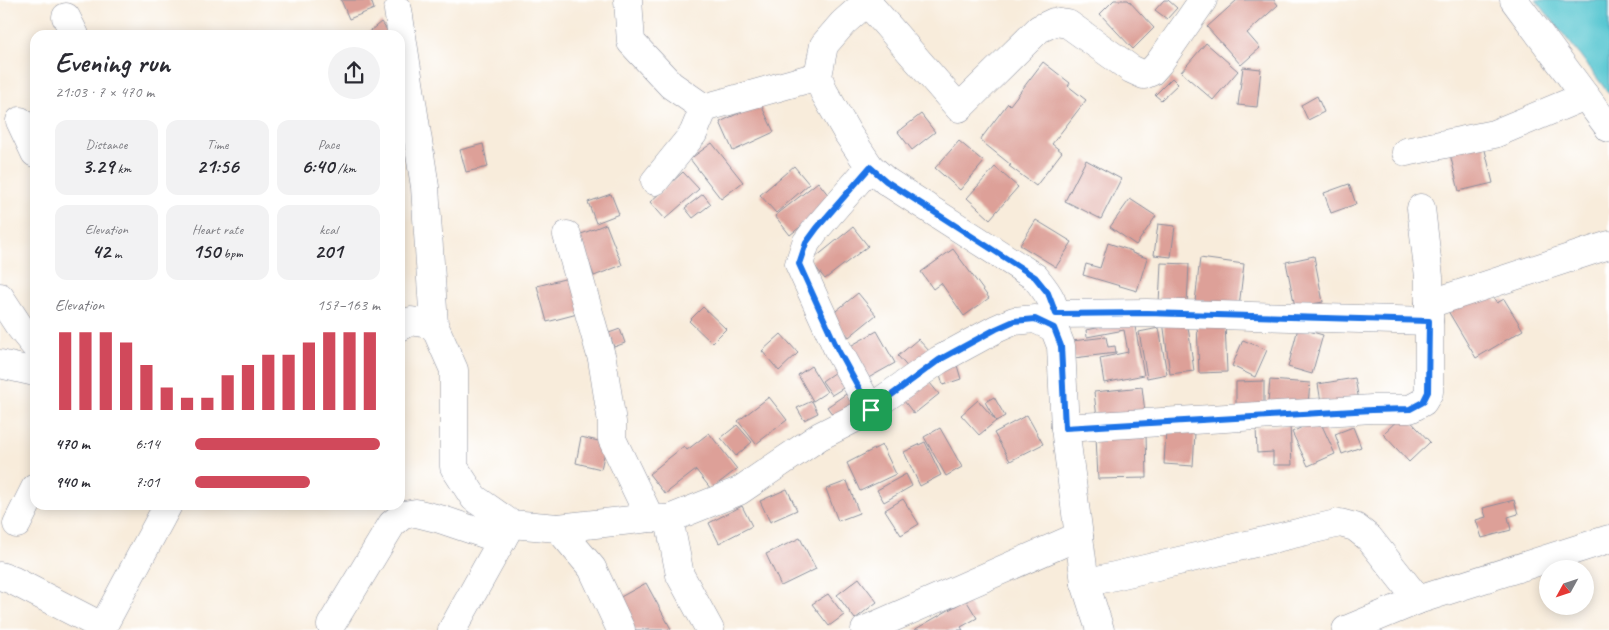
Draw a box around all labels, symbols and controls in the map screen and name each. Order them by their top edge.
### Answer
text: Evening run [55,45,170,80]
button: share [328,47,380,99]
text: 21:03 · 7 × 470 m [55,82,154,102]
text: Distance [86,136,127,153]
text: Time [207,136,228,153]
text: Pace [318,136,339,153]
text: 3.29 [82,153,114,179]
text: 21:56 [196,153,239,179]
text: 6:40 [301,153,334,179]
text: km [114,160,131,177]
text: /km [334,160,356,177]
text: Elevation [85,221,128,238]
text: Heart rate [192,221,243,238]
text: kcal [319,221,338,238]
text: 42 [91,238,110,264]
text: 150 [192,238,220,264]
text: 201 [314,238,343,264]
text: m [110,245,122,262]
text: bpm [220,245,243,262]
text: Elevation [55,295,104,315]
text: 157–163 m [317,295,380,315]
pin [850,389,892,431]
icon: arrive [857,396,885,424]
text: 470 m [55,434,90,454]
text: 6:14 [135,434,160,454]
text: 940 m [55,472,89,492]
text: 7:01 [135,472,160,492]
north arrow [1539,560,1594,615]
map controls [1539,560,1594,615]

